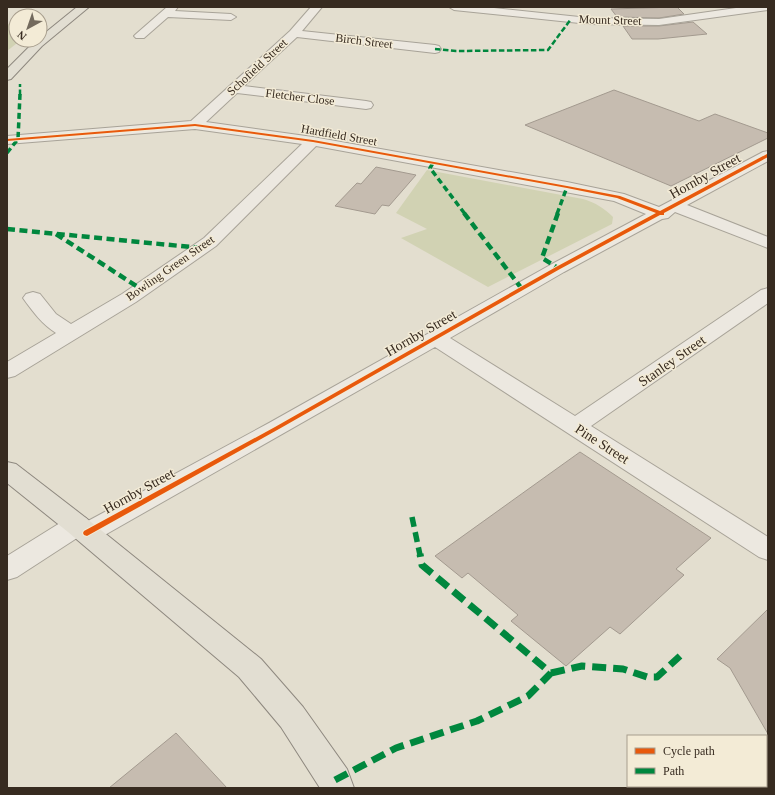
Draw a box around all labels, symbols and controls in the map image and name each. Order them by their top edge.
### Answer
north arrow [8,8,48,48]
street label: Mount Street [578,12,642,28]
text: N [15,28,28,43]
street label: Birch Street [335,31,394,52]
street label: Schofield Street [224,35,290,98]
street label: Fletcher Close [265,86,335,108]
street label: Hardfield Street [300,121,379,149]
street label: Hornby Street [667,150,743,202]
street label: Bowling Green Street [123,232,217,304]
street label: Hornby Street [383,307,459,359]
street label: Stanley Street [636,332,708,390]
street label: Pine Street [572,421,632,467]
street label: Hornby Street [101,465,177,517]
legend [627,735,767,787]
text: Cycle path [663,744,715,758]
text: Path [663,764,684,778]

